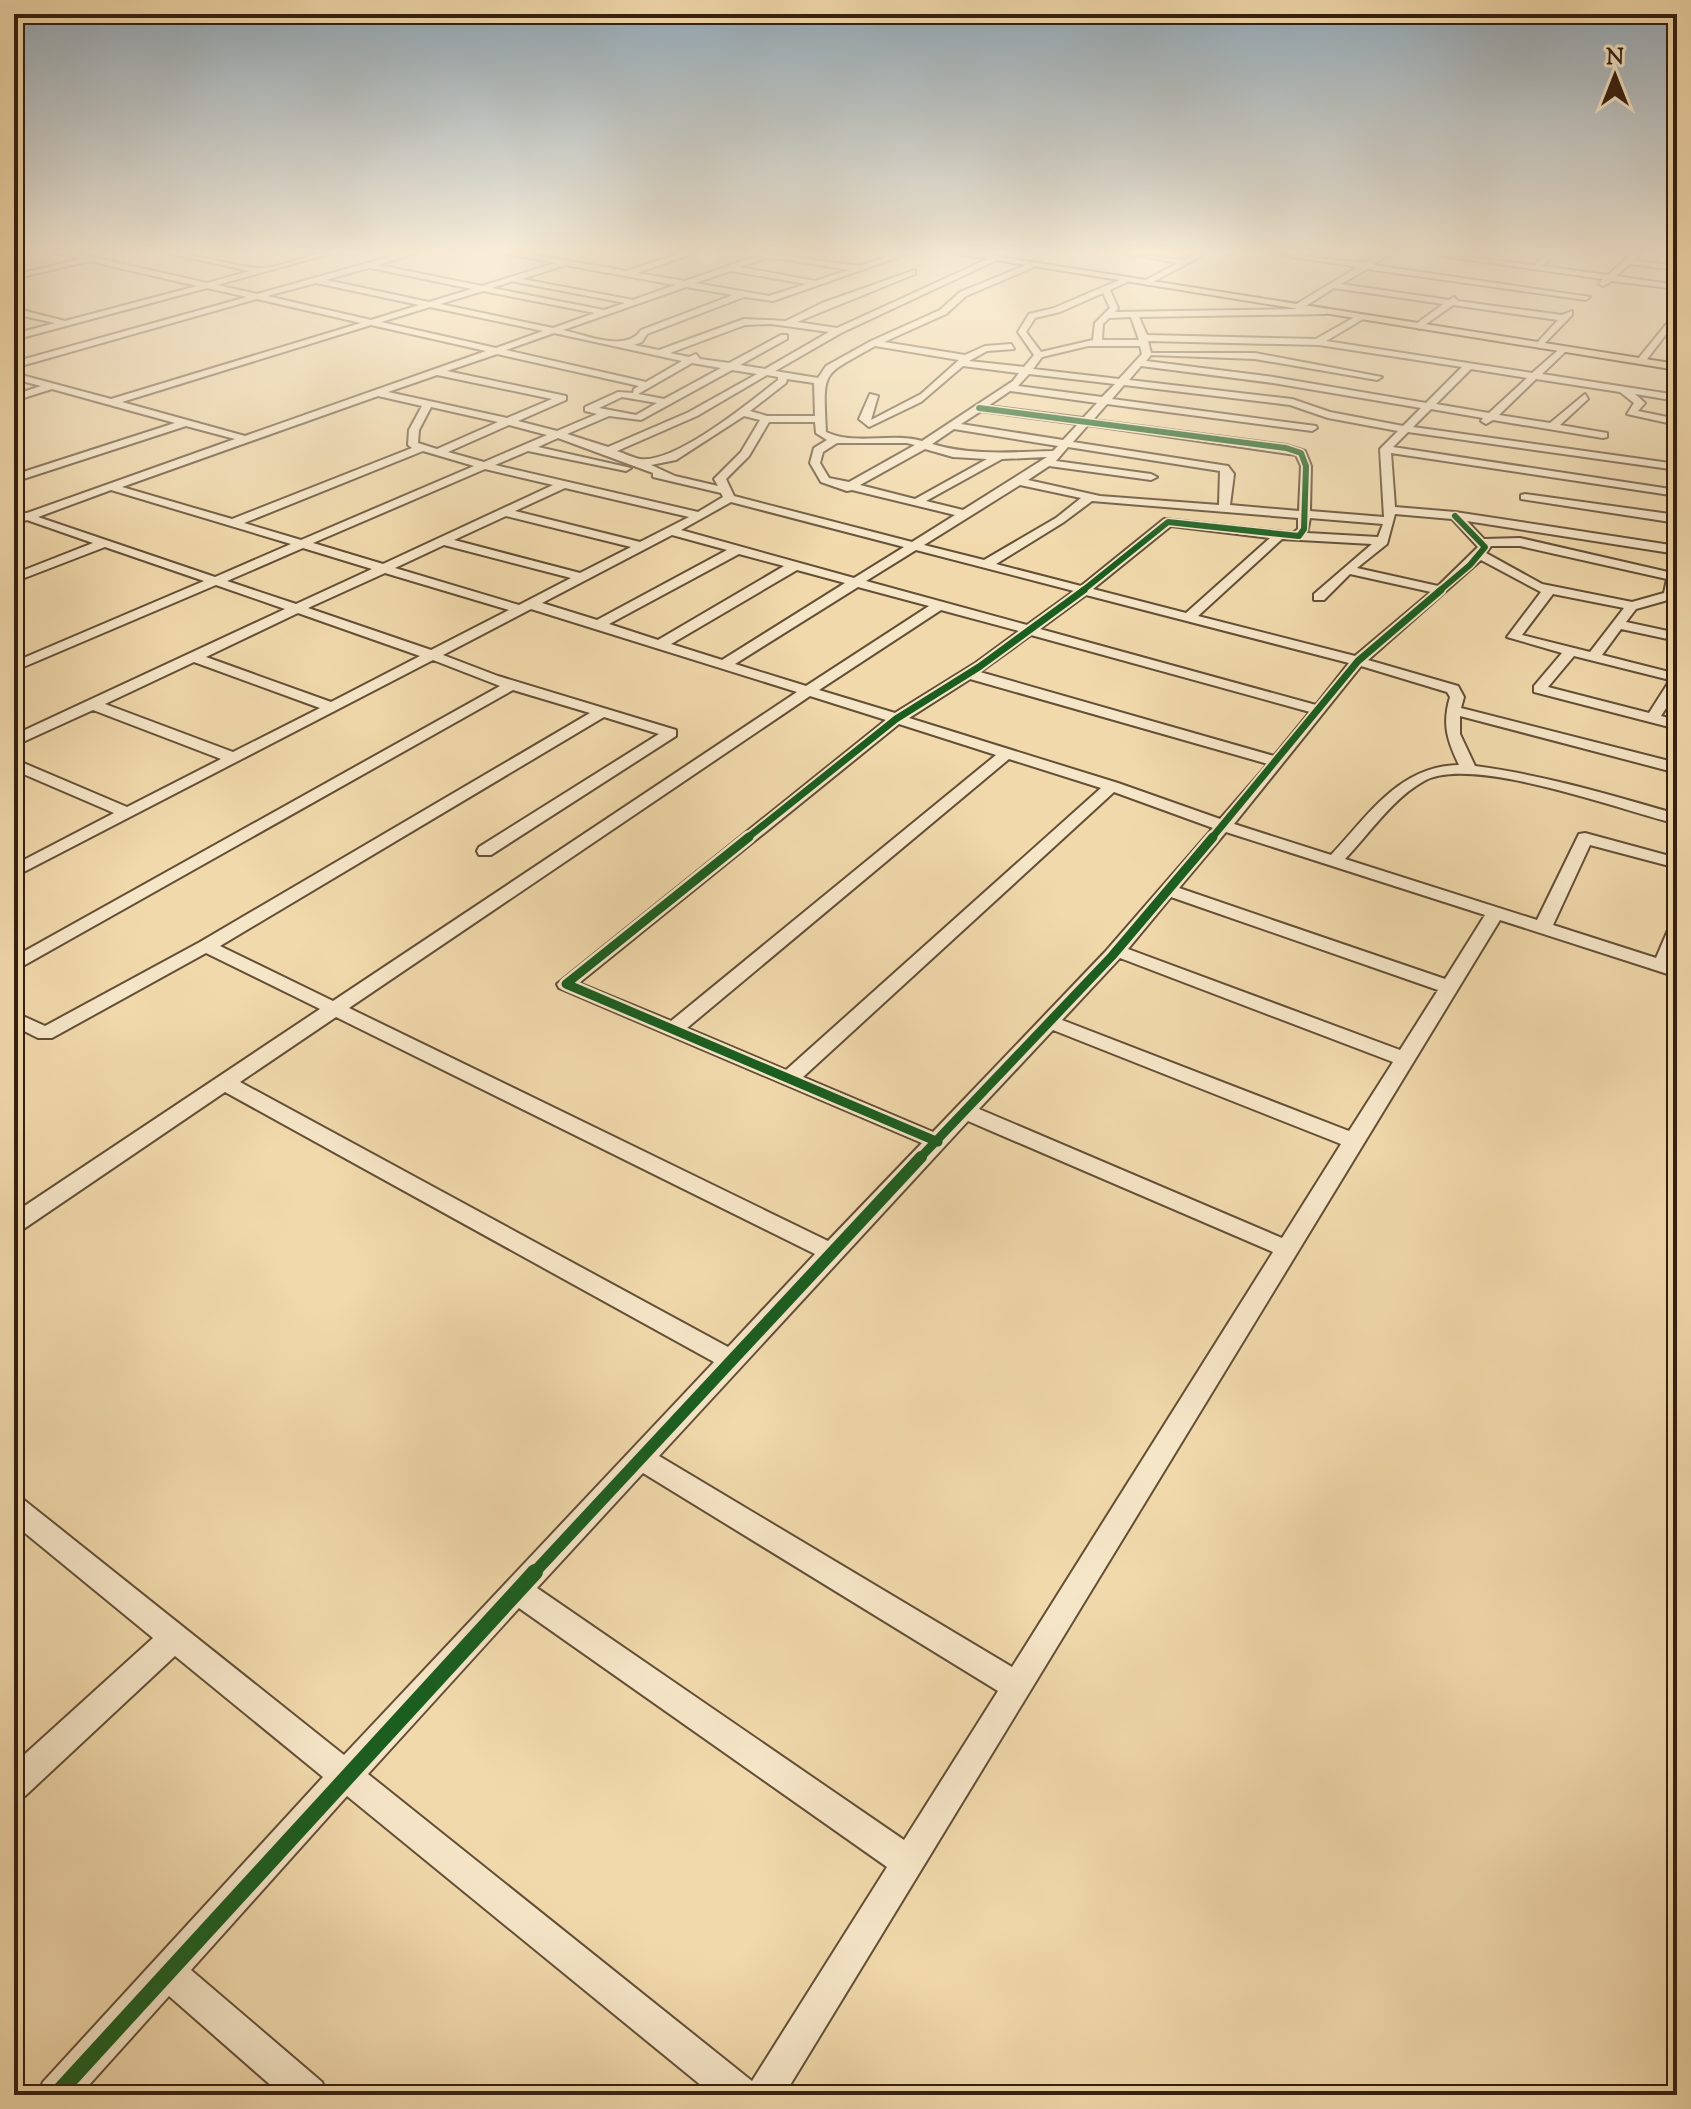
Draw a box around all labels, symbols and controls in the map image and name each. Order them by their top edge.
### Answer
north arrow [1575,36,1655,116]
text: N [1606,43,1624,75]

